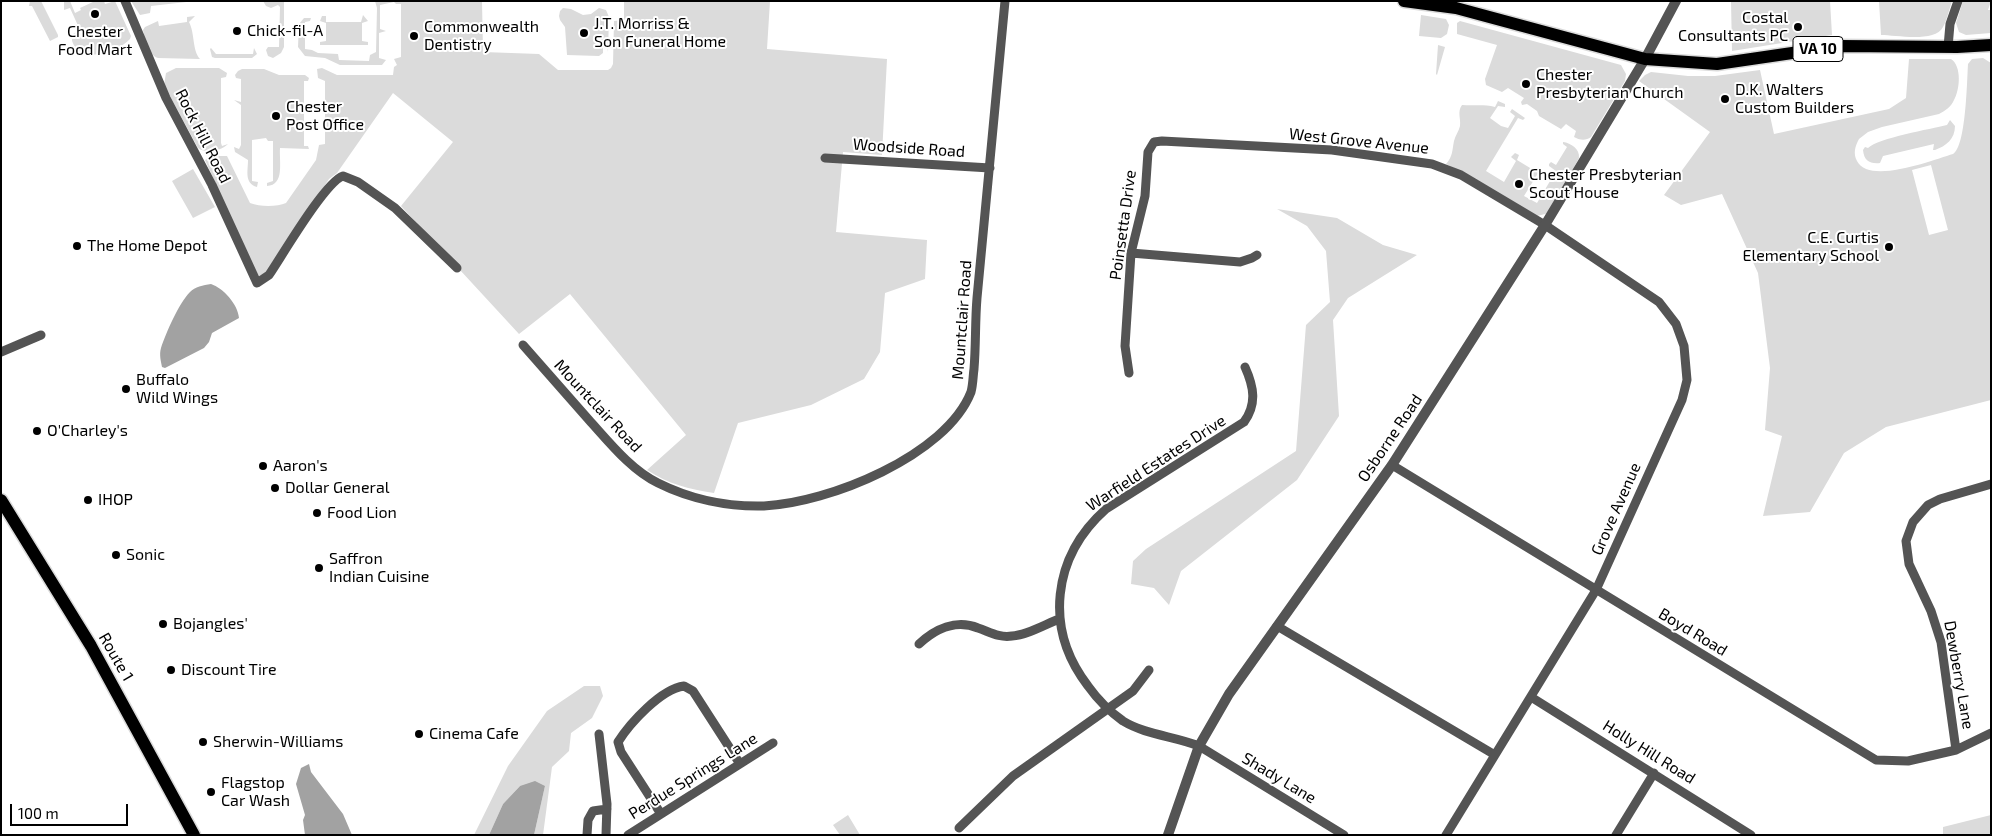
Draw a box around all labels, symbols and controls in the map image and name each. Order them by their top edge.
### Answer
marker: Chester Food Mart [89,8,101,20]
place label: Costal Consultants PC [1678,8,1788,46]
place label: J.T. Morriss & Son Funeral Home [594,14,726,52]
place label: Commonwealth Dentistry [424,17,539,55]
place label: Chick-fil-A [247,21,323,41]
marker: Costal Consultants PC [1792,21,1804,33]
place label: Chester Food Mart [58,22,132,60]
marker: Chick-fil-A [231,25,243,37]
marker: J.T. Morriss & Son Funeral Home [578,27,590,39]
marker: Commonwealth Dentistry [408,30,420,42]
road number: VA 10 [1793,36,1843,62]
place label: Chester Presbyterian Church [1536,65,1683,103]
marker: Chester Presbyterian Church [1520,78,1532,90]
place label: D.K. Walters Custom Builders [1735,80,1854,118]
street label: Rock Hill Road [171,86,235,186]
marker: D.K. Walters Custom Builders [1719,93,1731,105]
place label: Chester Post Office [286,97,364,135]
marker: Chester Post Office [270,110,282,122]
street label: West Grove Avenue [1288,124,1430,158]
street label: Woodside Road [852,134,966,162]
place label: Chester Presbyterian Scout House [1529,165,1682,203]
street label: Poinsetta Drive [1106,169,1140,281]
marker: Chester Presbyterian Scout House [1513,178,1525,190]
place label: C.E. Curtis Elementary School [1742,228,1879,266]
place label: The Home Depot [87,236,207,256]
marker: The Home Depot [71,240,83,252]
marker: C.E. Curtis Elementary School [1883,241,1895,253]
street label: Mountclair Road [948,260,976,380]
street label: Mountclair Road [550,356,646,456]
place label: Buffalo Wild Wings [136,370,218,408]
marker: Buffalo Wild Wings [120,383,132,395]
street label: Osborne Road [1354,390,1426,486]
street label: Warfield Estates Drive [1083,411,1229,515]
place label: O'Charley's [47,421,128,441]
marker: O'Charley's [31,425,43,437]
place label: Aaron's [273,456,328,476]
marker: Aaron's [257,460,269,472]
street label: Grove Avenue [1587,460,1645,558]
place label: Dollar General [285,478,389,498]
marker: Dollar General [269,482,281,494]
place label: IHOP [98,490,133,510]
marker: IHOP [82,494,94,506]
place label: Food Lion [327,503,397,523]
marker: Food Lion [311,507,323,519]
place label: Sonic [126,545,165,565]
marker: Sonic [110,549,122,561]
place label: Saffron Indian Cuisine [329,549,429,587]
marker: Saffron Indian Cuisine [313,562,325,574]
street label: Boyd Road [1655,604,1731,660]
place label: Bojangles' [173,614,248,634]
marker: Bojangles' [157,618,169,630]
street label: Dewberry Lane [1940,619,1978,731]
street label: Route 1 [95,629,137,685]
place label: Discount Tire [181,660,277,680]
marker: Discount Tire [165,664,177,676]
street label: Holly Hill Road [1599,716,1699,788]
place label: Cinema Cafe [429,724,519,744]
marker: Cinema Cafe [413,728,425,740]
street label: Perdue Springs Lane [625,729,761,823]
place label: Sherwin-Williams [213,732,343,752]
marker: Sherwin-Williams [197,736,209,748]
street label: Shady Lane [1238,748,1320,808]
place label: Flagstop Car Wash [221,773,290,811]
marker: Flagstop Car Wash [205,786,217,798]
scale bar [12,794,130,826]
text: 100 m [18,804,59,822]

